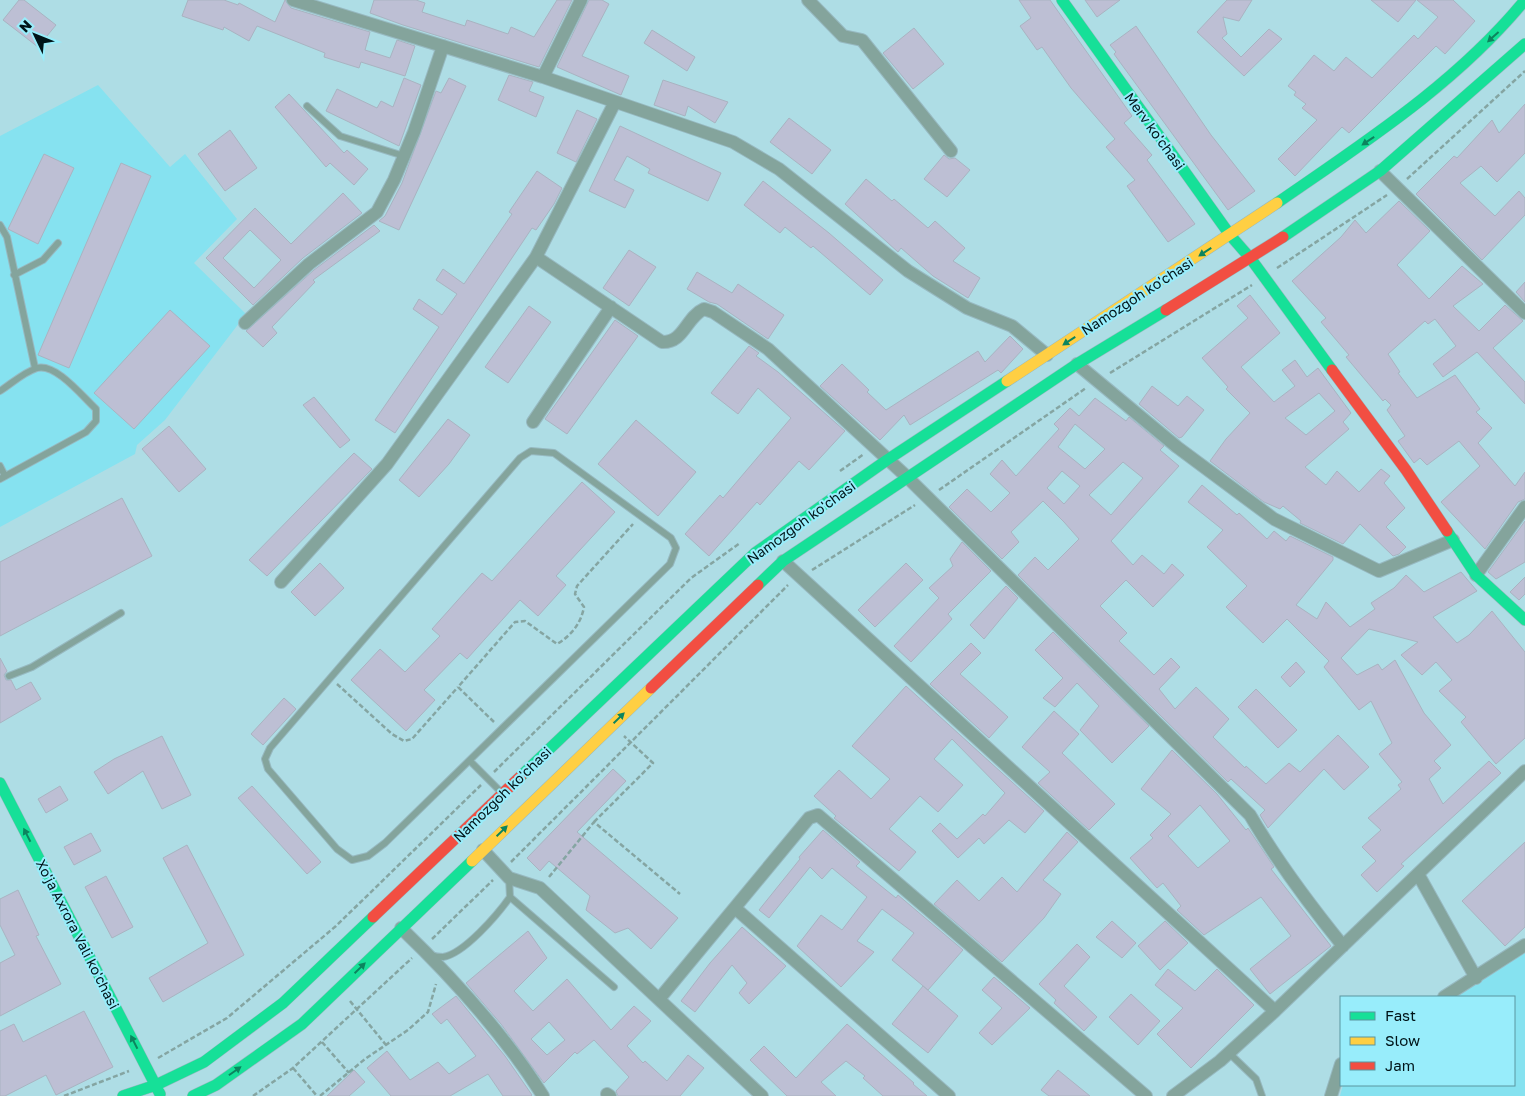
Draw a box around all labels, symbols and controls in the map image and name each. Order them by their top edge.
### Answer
north arrow [10,10,60,60]
text: N [15,16,35,35]
one-way arrow [1487,31,1499,43]
street label: Merv ko'chasi [1121,89,1189,173]
one-way arrow [1361,136,1375,145]
one-way arrow [1198,247,1211,257]
street label: Namozgoh ko'chasi [1078,254,1196,338]
one-way arrow [1062,336,1075,345]
street label: Namozgoh ko'chasi [744,477,858,567]
one-way arrow [613,712,625,724]
street label: Namozgoh ko'chasi [449,743,555,845]
one-way arrow [496,825,508,837]
one-way arrow [23,828,31,842]
street label: Xo'ja Axrora Vali ko'chasi [33,856,123,1012]
one-way arrow [354,962,366,974]
legend [1340,996,1515,1086]
text: Fast [1385,1006,1416,1024]
text: Slow [1385,1031,1420,1049]
one-way arrow [130,1034,138,1049]
text: Jam [1385,1056,1415,1074]
one-way arrow [228,1066,242,1076]

